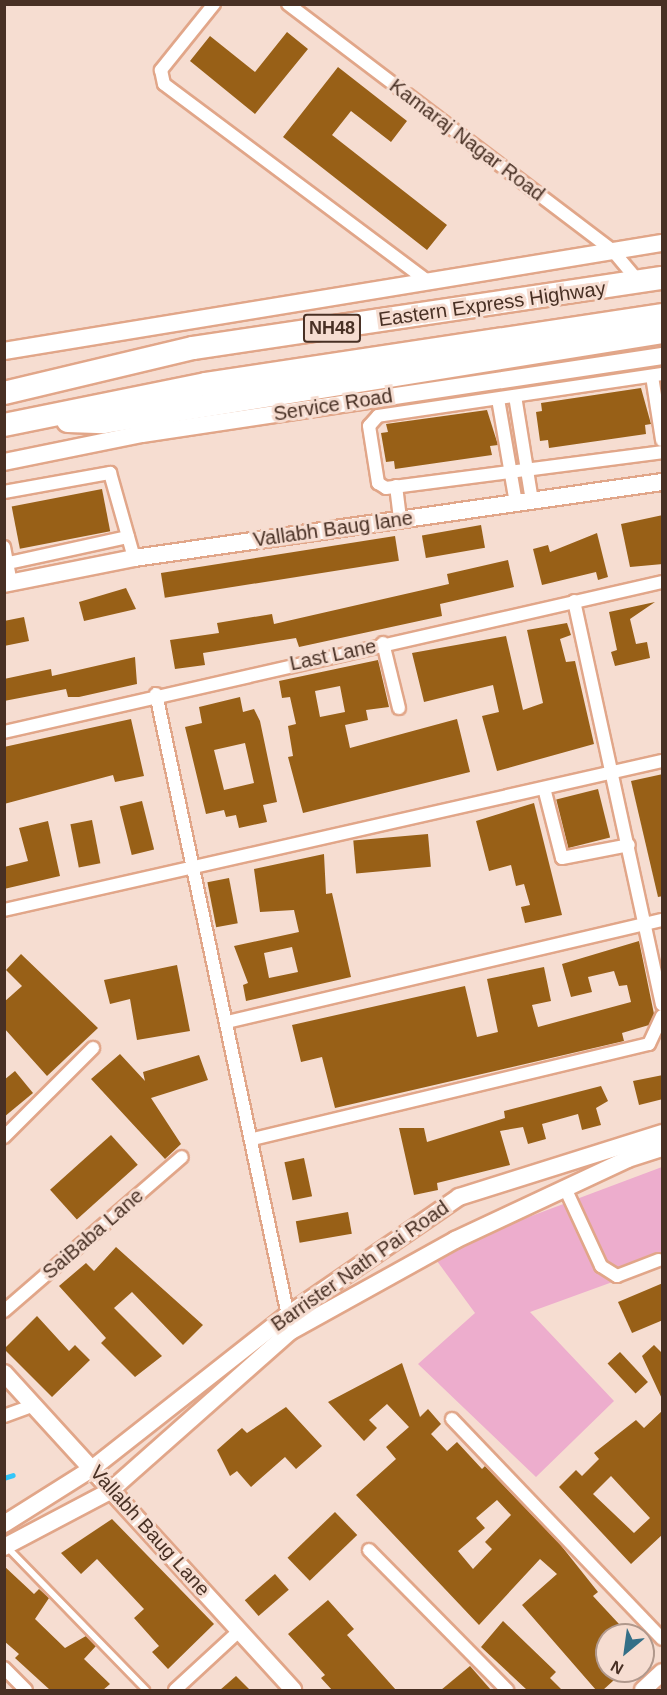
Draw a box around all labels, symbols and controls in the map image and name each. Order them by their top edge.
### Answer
street label: Kamaraj Nagar Road [385,74,549,206]
street label: Eastern Express Highway [377,276,607,332]
road number: NH48 [302,313,362,343]
street label: Service Road [272,384,394,426]
street label: Vallabh Baug lane [252,506,414,552]
street label: Last Lane [288,634,378,676]
street label: SaiBaba Lane [38,1184,148,1284]
street label: Barrister Nath Pai Road [267,1196,453,1336]
street label: Vallabh Baug Lane [85,1461,215,1601]
north arrow [595,1623,655,1683]
text: N [608,1657,626,1678]

